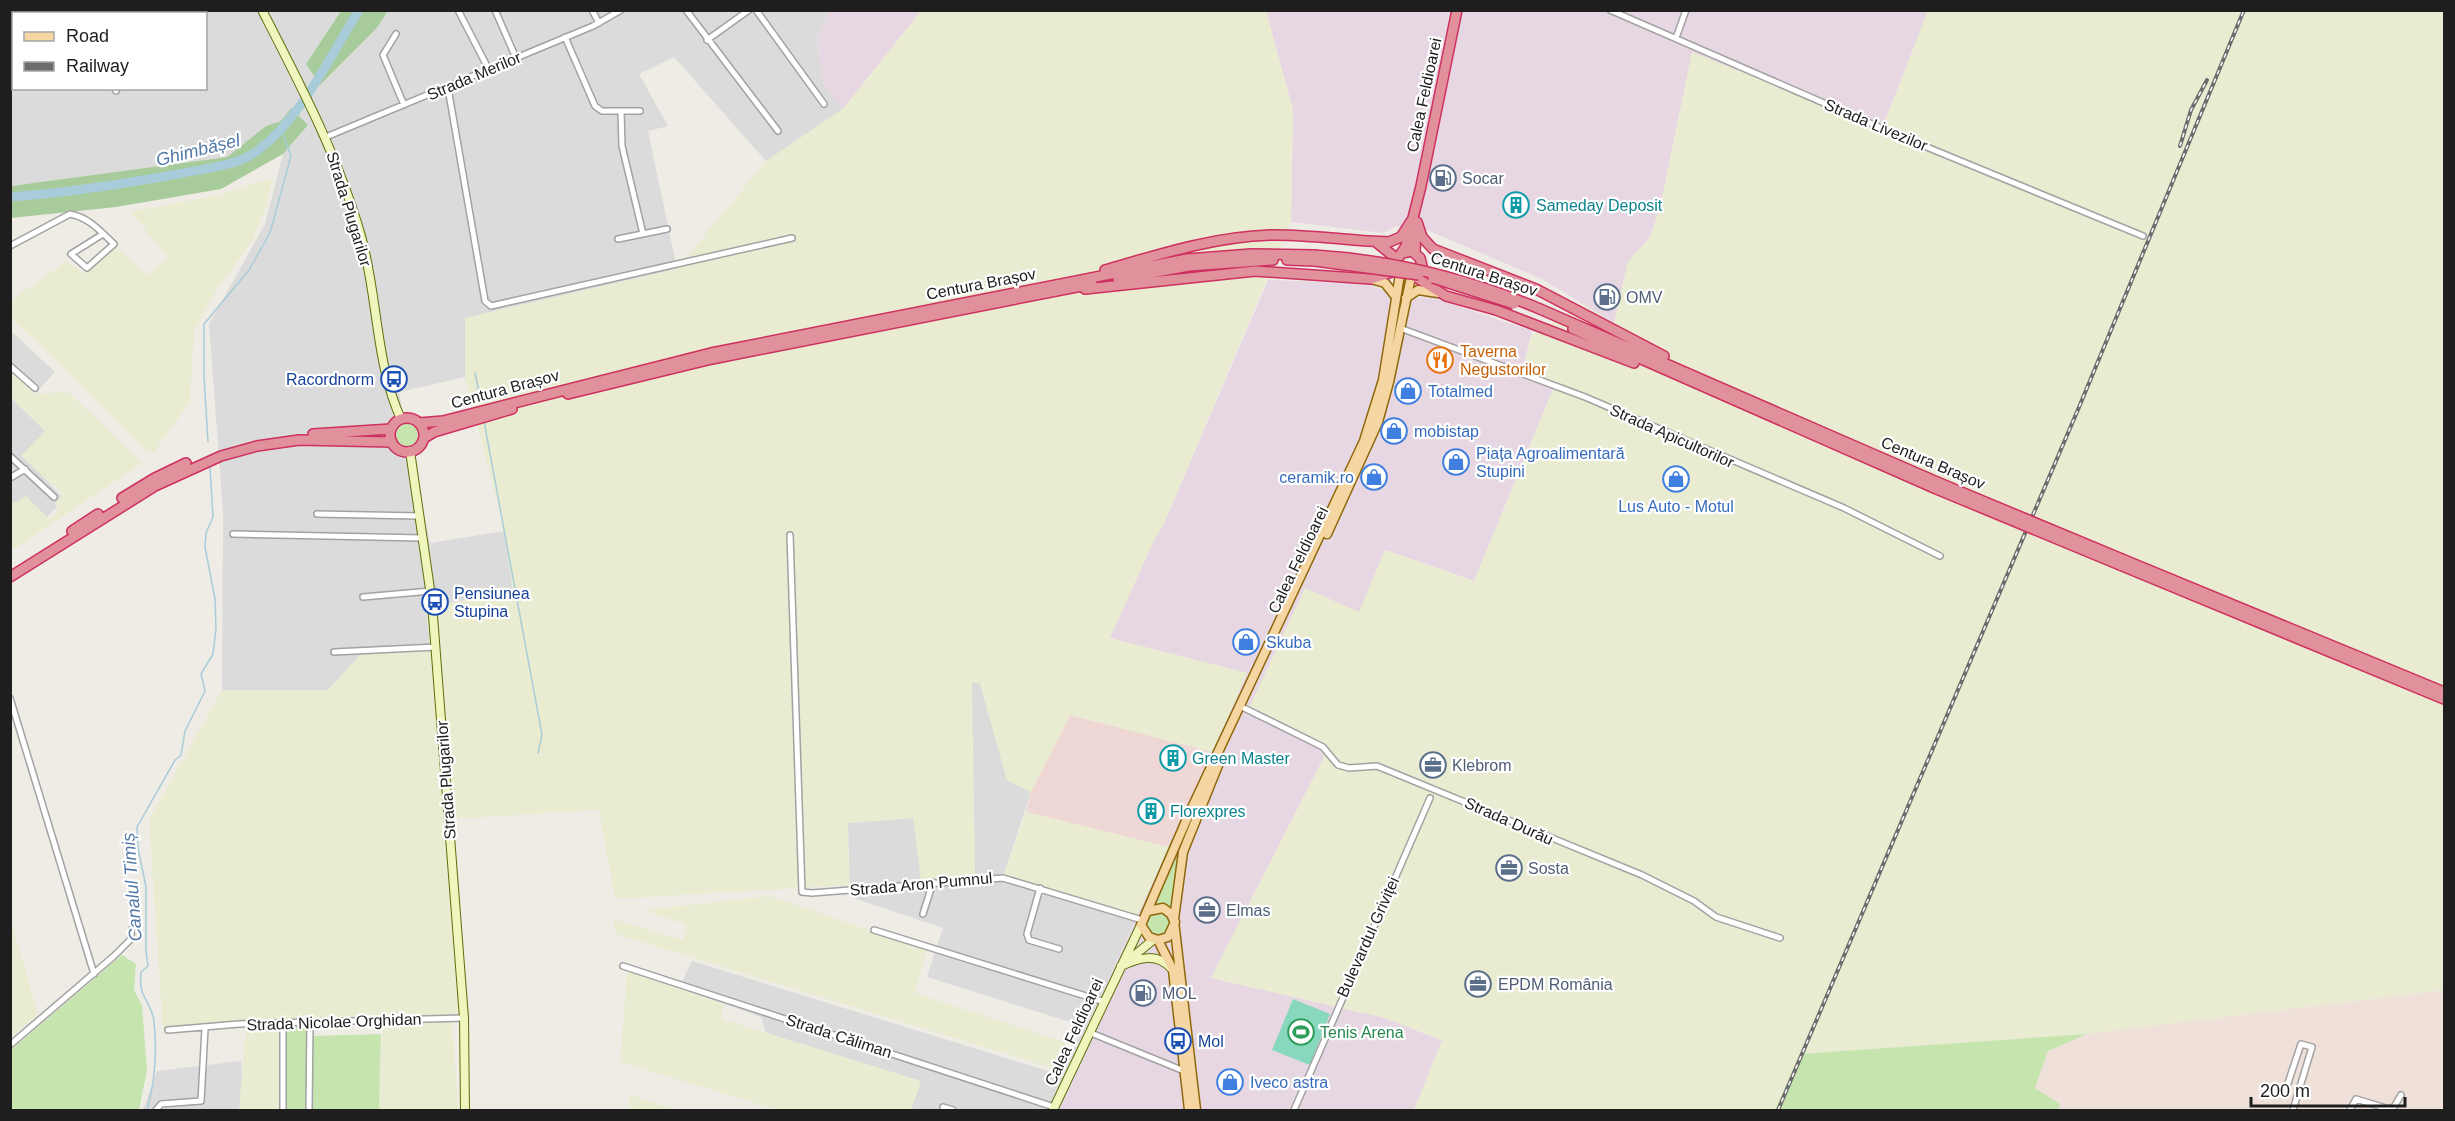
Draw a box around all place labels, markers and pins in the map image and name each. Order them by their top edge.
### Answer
fuel station icon: Socar [1428,163,1458,193]
place label: Socar [1462,170,1504,187]
building icon: Sameday Deposit [1501,190,1531,220]
place label: Sameday Deposit [1536,197,1663,214]
fuel station icon: OMV [1592,282,1622,312]
place label: OMV [1626,289,1663,306]
place label: Taverna Negustorilor [1460,343,1547,378]
restaurant icon: Taverna Negustorilor [1425,345,1455,375]
bus stop icon: Racordnorm [379,364,409,394]
place label: Racordnorm [286,371,374,388]
shop icon: Totalmed [1393,376,1423,406]
place label: Totalmed [1428,383,1493,400]
shop icon: mobistap [1379,416,1409,446]
place label: mobistap [1414,423,1479,440]
place label: Piața Agroalimentară Stupini [1476,445,1625,480]
shop icon: Piața Agroalimentară Stupini [1441,447,1471,477]
shop icon: ceramik.ro [1359,462,1389,492]
shop icon: Lus Auto - Motul [1661,464,1691,494]
place label: ceramik.ro [1279,469,1354,486]
place label: Lus Auto - Motul [1618,498,1734,515]
place label: Pensiunea Stupina [454,585,530,620]
bus stop icon: Pensiunea Stupina [420,587,450,617]
shop icon: Skuba [1231,627,1261,657]
place label: Skuba [1266,634,1311,651]
building icon: Green Master [1158,743,1188,773]
place label: Green Master [1192,750,1290,767]
office icon: Klebrom [1418,750,1448,780]
place label: Klebrom [1452,757,1512,774]
building icon: Florexpres [1136,796,1166,826]
place label: Florexpres [1170,803,1246,820]
office icon: Sosta [1494,853,1524,883]
place label: Sosta [1528,860,1569,877]
office icon: Elmas [1192,895,1222,925]
place label: Elmas [1226,902,1270,919]
office icon: EPDM România [1463,969,1493,999]
place label: EPDM România [1498,976,1613,993]
fuel station icon: MOL [1128,978,1158,1008]
place label: MOL [1162,985,1197,1002]
sports icon: Tenis Arena [1286,1017,1316,1047]
place label: Tenis Arena [1320,1024,1404,1041]
bus stop icon: Mol [1163,1026,1193,1056]
place label: Mol [1198,1033,1224,1050]
shop icon: Iveco astra [1215,1067,1245,1097]
place label: Iveco astra [1250,1074,1328,1091]

